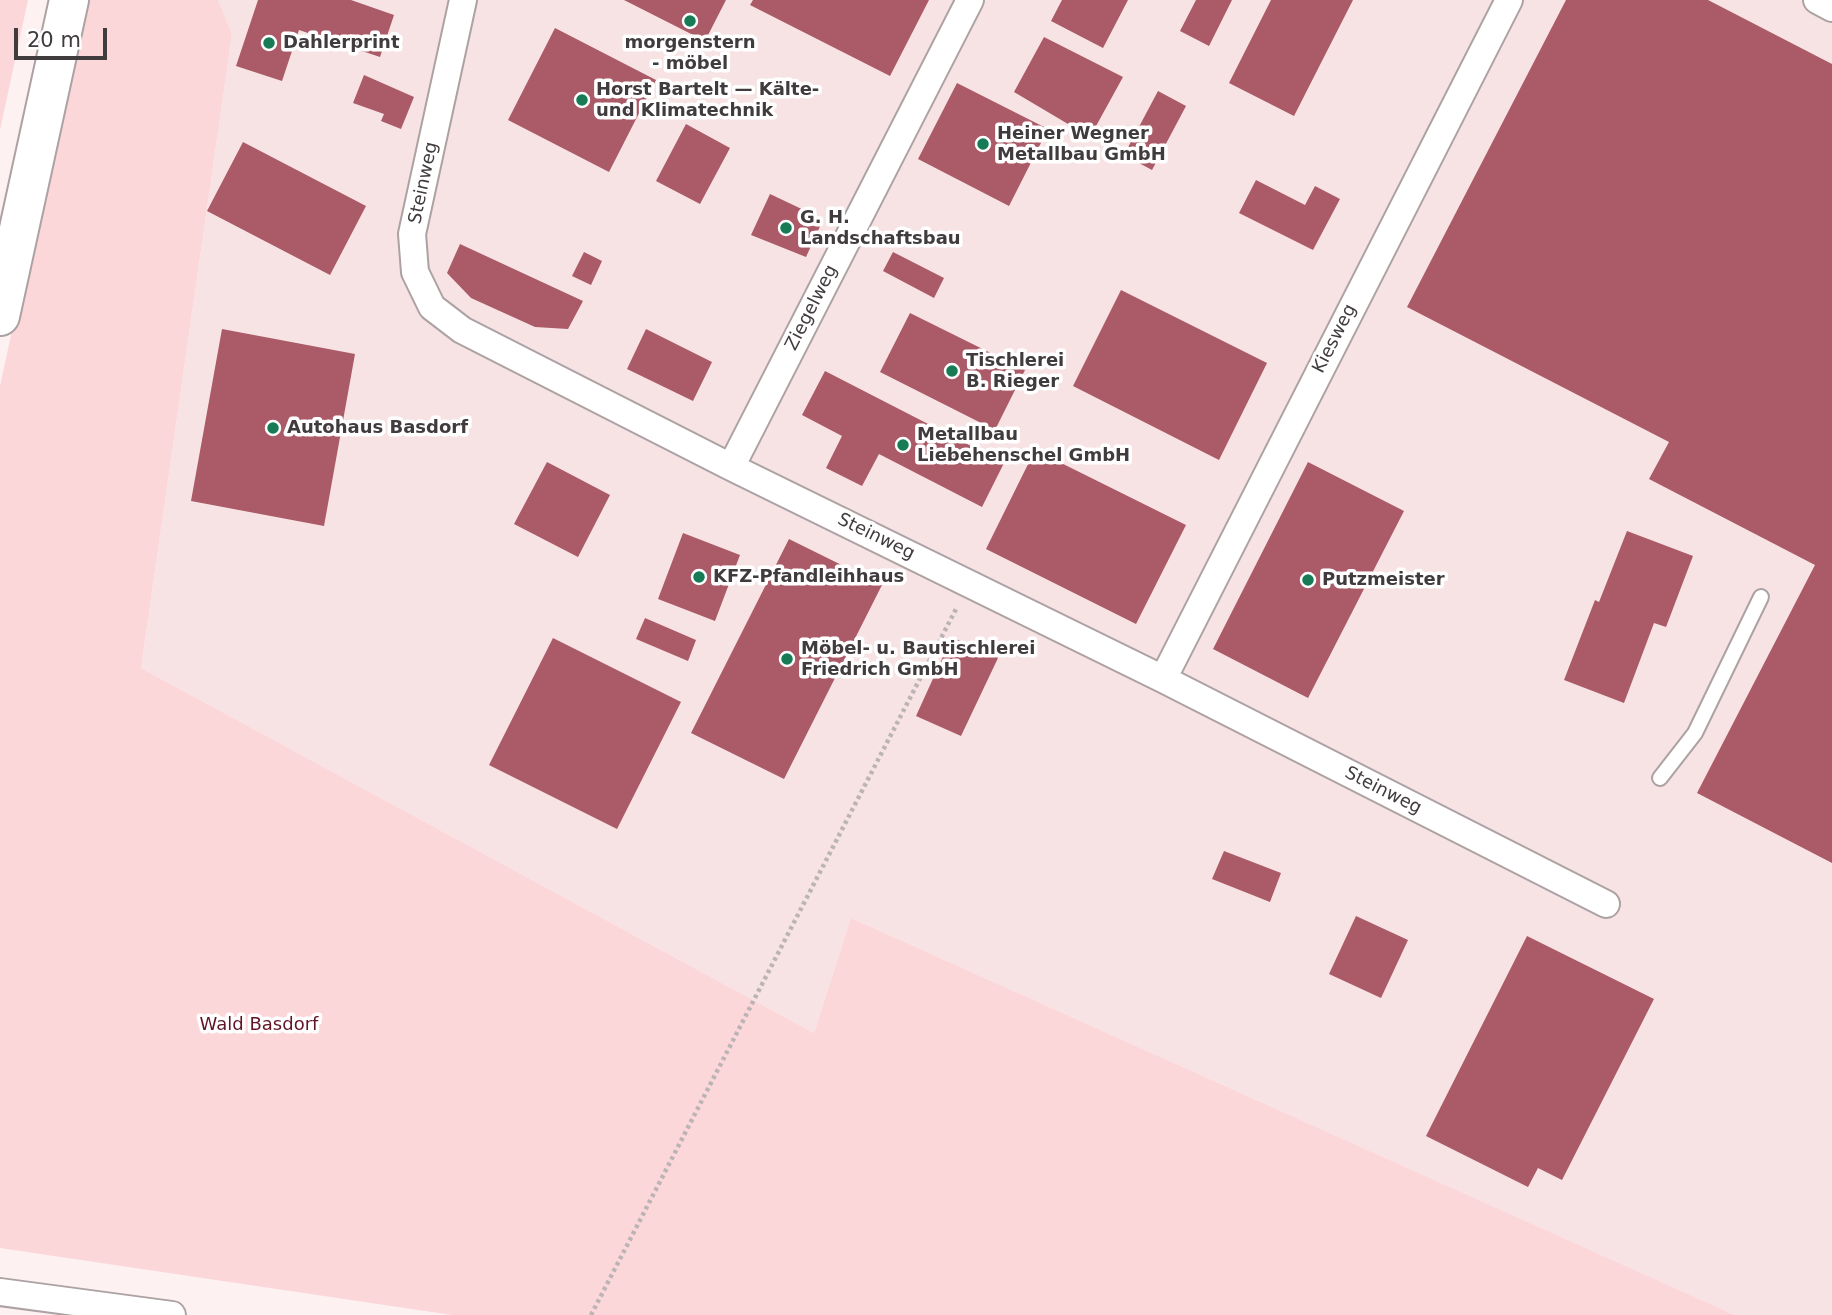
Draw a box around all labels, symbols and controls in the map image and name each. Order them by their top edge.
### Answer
marker: morgenstern - möbel [682,13,698,29]
scale bar [18,14,110,58]
text: 20 m [27,28,81,52]
place label: Dahlerprint [283,32,400,54]
place label: morgenstern - möbel [624,32,756,74]
marker: Dahlerprint [261,35,277,51]
place label: Horst Bartelt — Kälte- und Klimatechnik [596,79,819,122]
marker: Horst Bartelt — Kälte- und Klimatechnik [574,92,590,108]
place label: Heiner Wegner Metallbau GmbH [997,123,1166,166]
marker: Heiner Wegner Metallbau GmbH [975,136,991,152]
street label: Steinweg [405,140,443,226]
place label: G. H. Landschaftsbau [800,207,961,249]
marker: G. H. Landschaftsbau [778,220,794,236]
street label: Ziegelweg [781,262,843,354]
street label: Kiesweg [1308,301,1362,377]
place label: Tischlerei B. Rieger [966,350,1064,392]
marker: Tischlerei B. Rieger [944,363,960,379]
place label: Autohaus Basdorf [287,417,468,439]
marker: Autohaus Basdorf [265,420,281,436]
place label: Metallbau Liebehenschel GmbH [917,424,1130,466]
marker: Metallbau Liebehenschel GmbH [895,437,911,453]
street label: Steinweg [834,509,918,565]
place label: KFZ-Pfandleihhaus [713,566,904,588]
marker: KFZ-Pfandleihhaus [691,569,707,585]
place label: Putzmeister [1322,569,1445,591]
marker: Putzmeister [1300,572,1316,588]
place label: Möbel- u. Bautischlerei Friedrich GmbH [801,638,1035,680]
marker: Möbel- u. Bautischlerei Friedrich GmbH [779,651,795,667]
street label: Steinweg [1341,762,1425,820]
park label: Wald Basdorf [200,1014,318,1036]

